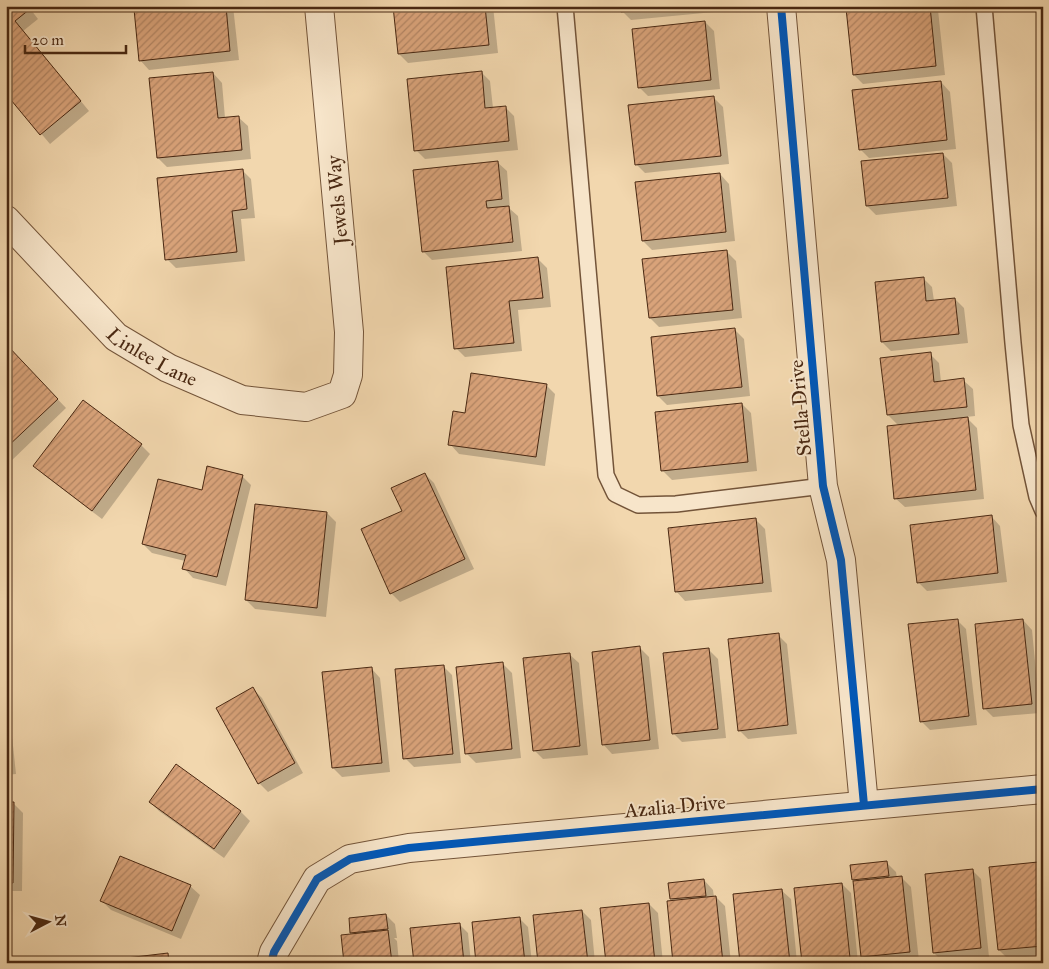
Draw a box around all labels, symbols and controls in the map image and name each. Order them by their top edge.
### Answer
scale bar [25,22,126,54]
text: 20 m [32,31,64,49]
street label: Jewels Way [321,153,354,248]
street label: Linlee Lane [101,323,201,391]
street label: Stella Drive [784,359,816,457]
street label: Azalia Drive [623,790,726,822]
north arrow [22,896,72,946]
text: N [51,914,70,928]

